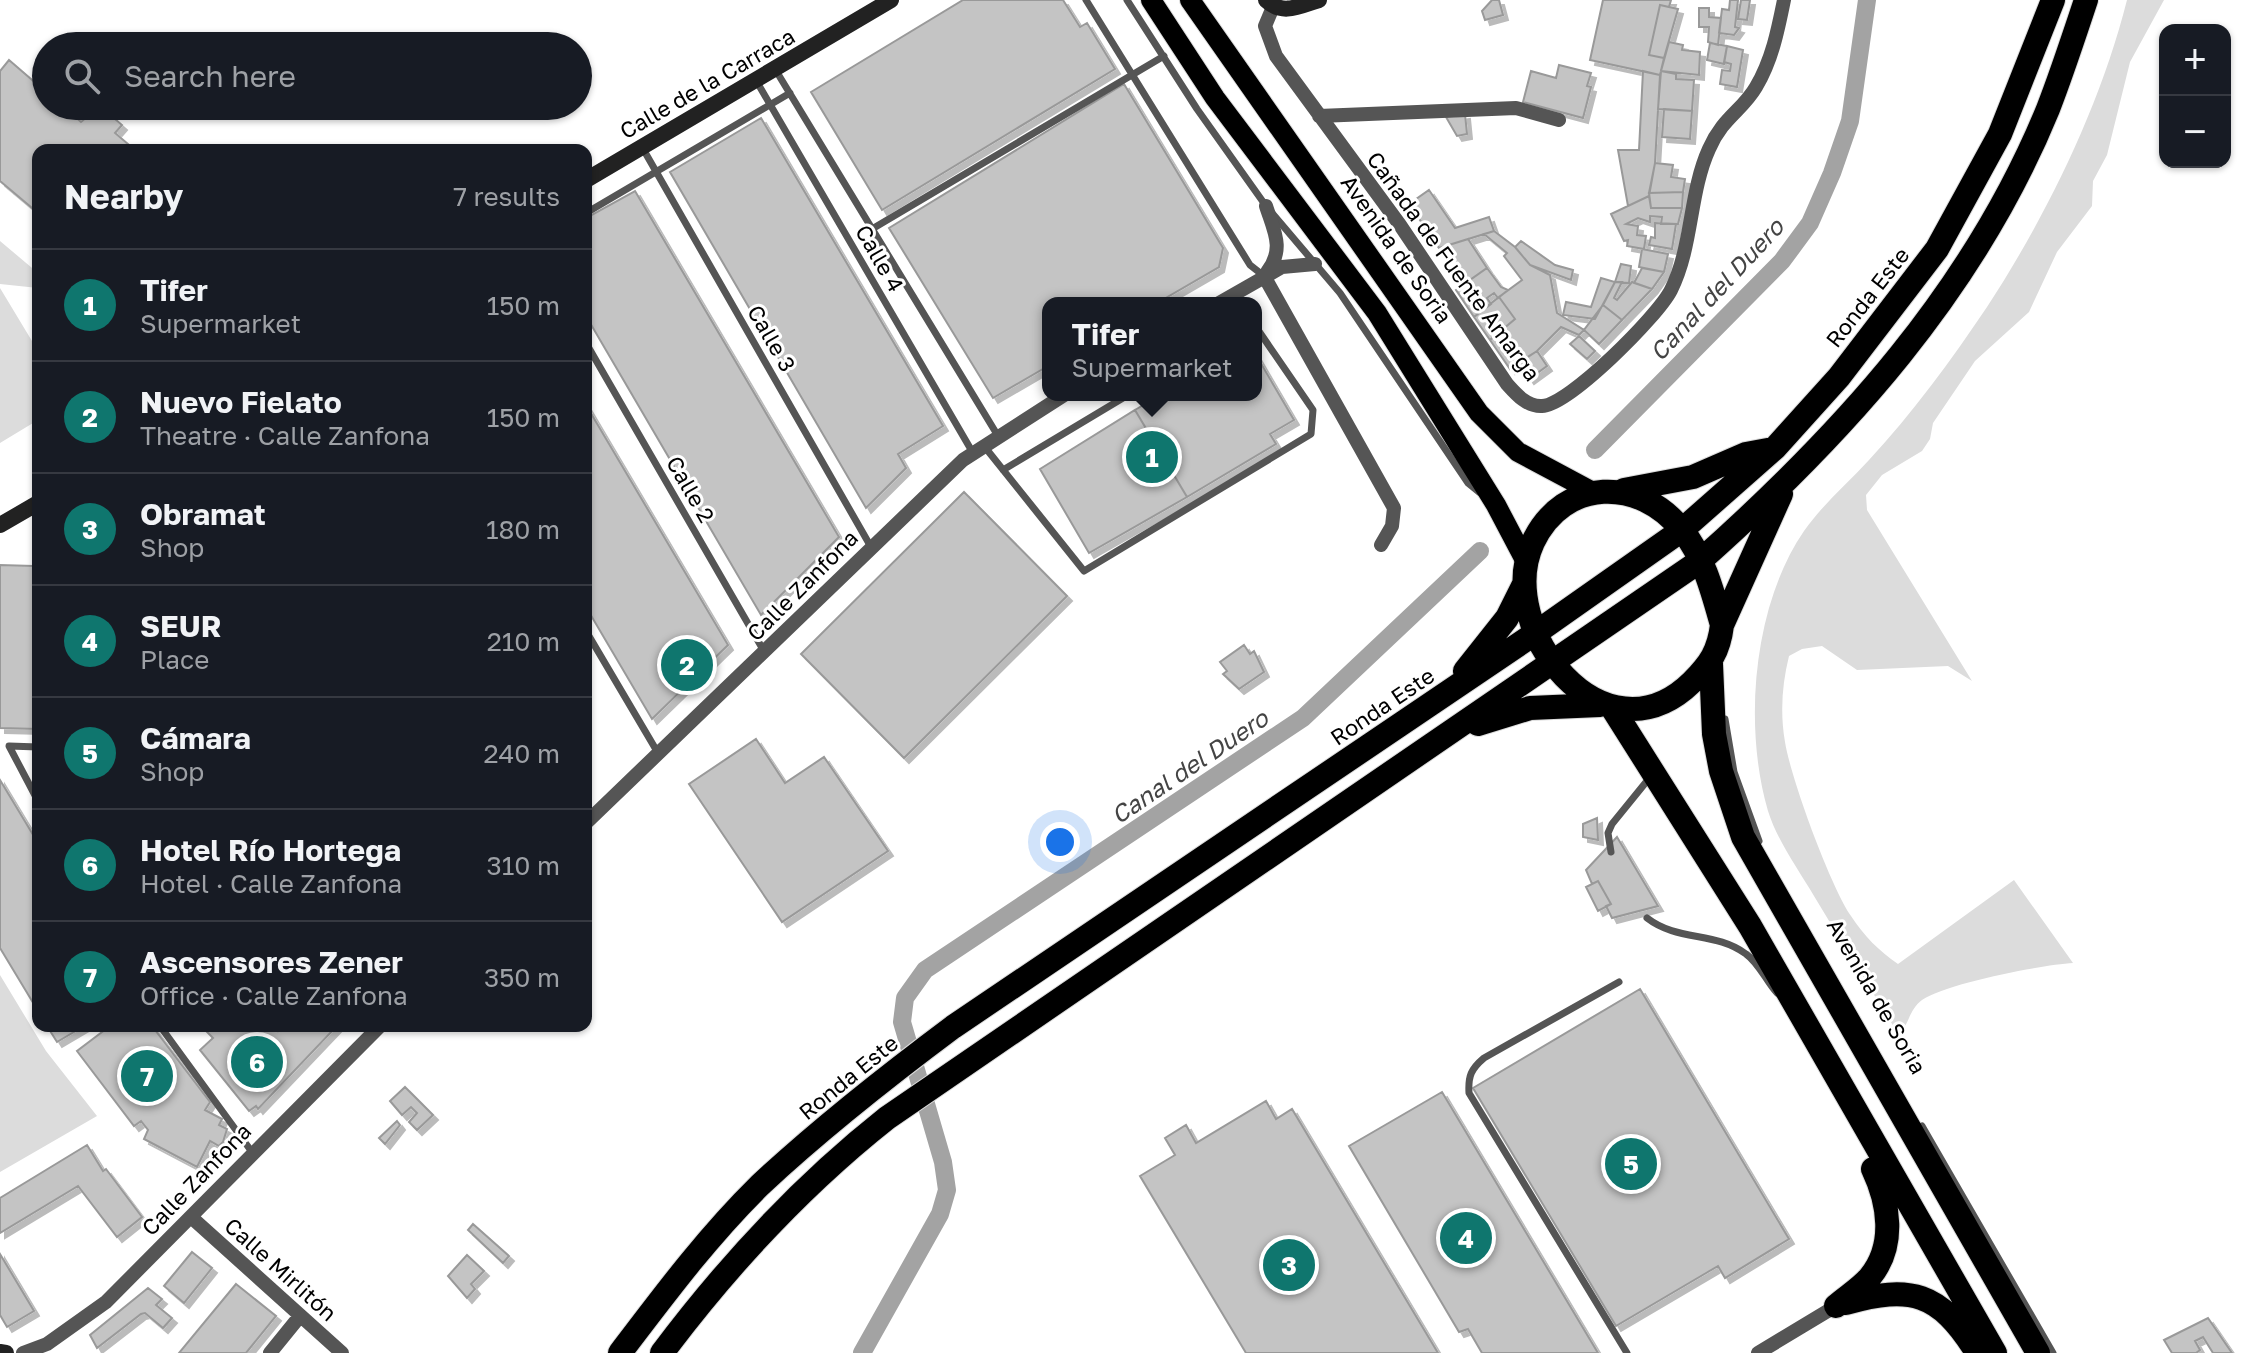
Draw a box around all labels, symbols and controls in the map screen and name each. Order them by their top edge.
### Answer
street label: Calle de la Carraca [615,22,799,144]
map controls [2159,24,2231,168]
button: + [2159,24,2231,96]
search box [32,32,592,120]
icon: search [60,54,104,98]
text: Search here [124,58,296,94]
button: − [2159,96,2231,168]
street label: Cañada de Fuente Amarga [1362,146,1546,386]
street label: Avenida de Soria [1336,170,1458,328]
text: Nearby [64,176,184,216]
text: 7 results [453,181,560,212]
water label: Canal del Duero [1643,211,1790,366]
street label: Calle 4 [850,220,910,296]
street label: Ronda Este [1820,242,1914,352]
text: Tifer [140,272,208,308]
text: 1 [83,290,97,321]
text: 150 m [487,290,560,321]
popup [1042,297,1262,401]
street label: Calle 3 [742,300,802,376]
text: Supermarket [140,308,301,339]
text: Tifer [1071,316,1139,352]
text: Supermarket [1071,352,1233,383]
text: Nuevo Fielato [140,384,342,420]
text: 2 [82,402,98,433]
text: 150 m [487,402,560,433]
text: Theatre · Calle Zanfona [140,420,430,451]
pin: 1 [1126,427,1178,487]
street label: Calle 2 [661,451,721,527]
text: Obramat [140,496,266,532]
text: 3 [82,514,98,545]
text: 180 m [486,514,560,545]
street label: Calle Zanfona [741,524,863,646]
text: Shop [140,532,204,563]
text: SEUR [140,608,222,644]
text: 4 [82,626,98,657]
text: 210 m [487,626,560,657]
pin: 2 [661,635,713,695]
text: Place [140,644,209,675]
street label: Ronda Este [1325,661,1439,751]
water label: Canal del Duero [1105,702,1274,829]
text: Cámara [140,720,251,756]
text: 5 [82,738,98,769]
text: 240 m [483,738,560,769]
text: Shop [140,756,204,787]
your location [1040,822,1080,862]
text: Hotel Río Hortega [140,832,401,868]
text: 6 [82,850,98,881]
text: 310 m [487,850,560,881]
text: Hotel · Calle Zanfona [140,868,402,899]
street label: Avenida de Soria [1822,913,1932,1079]
text: Ascensores Zener [140,944,403,980]
text: 7 [83,962,97,993]
text: 350 m [484,962,560,993]
text: Office · Calle Zanfona [140,980,408,1011]
street label: Ronda Este [793,1029,903,1125]
pin: 6 [231,1032,283,1092]
pin: 7 [121,1046,173,1106]
street label: Calle Zanfona [136,1117,256,1241]
pin: 5 [1605,1134,1657,1194]
pin: 4 [1440,1208,1492,1268]
street label: Calle Mirlitón [219,1212,343,1326]
pin: 3 [1263,1235,1315,1295]

